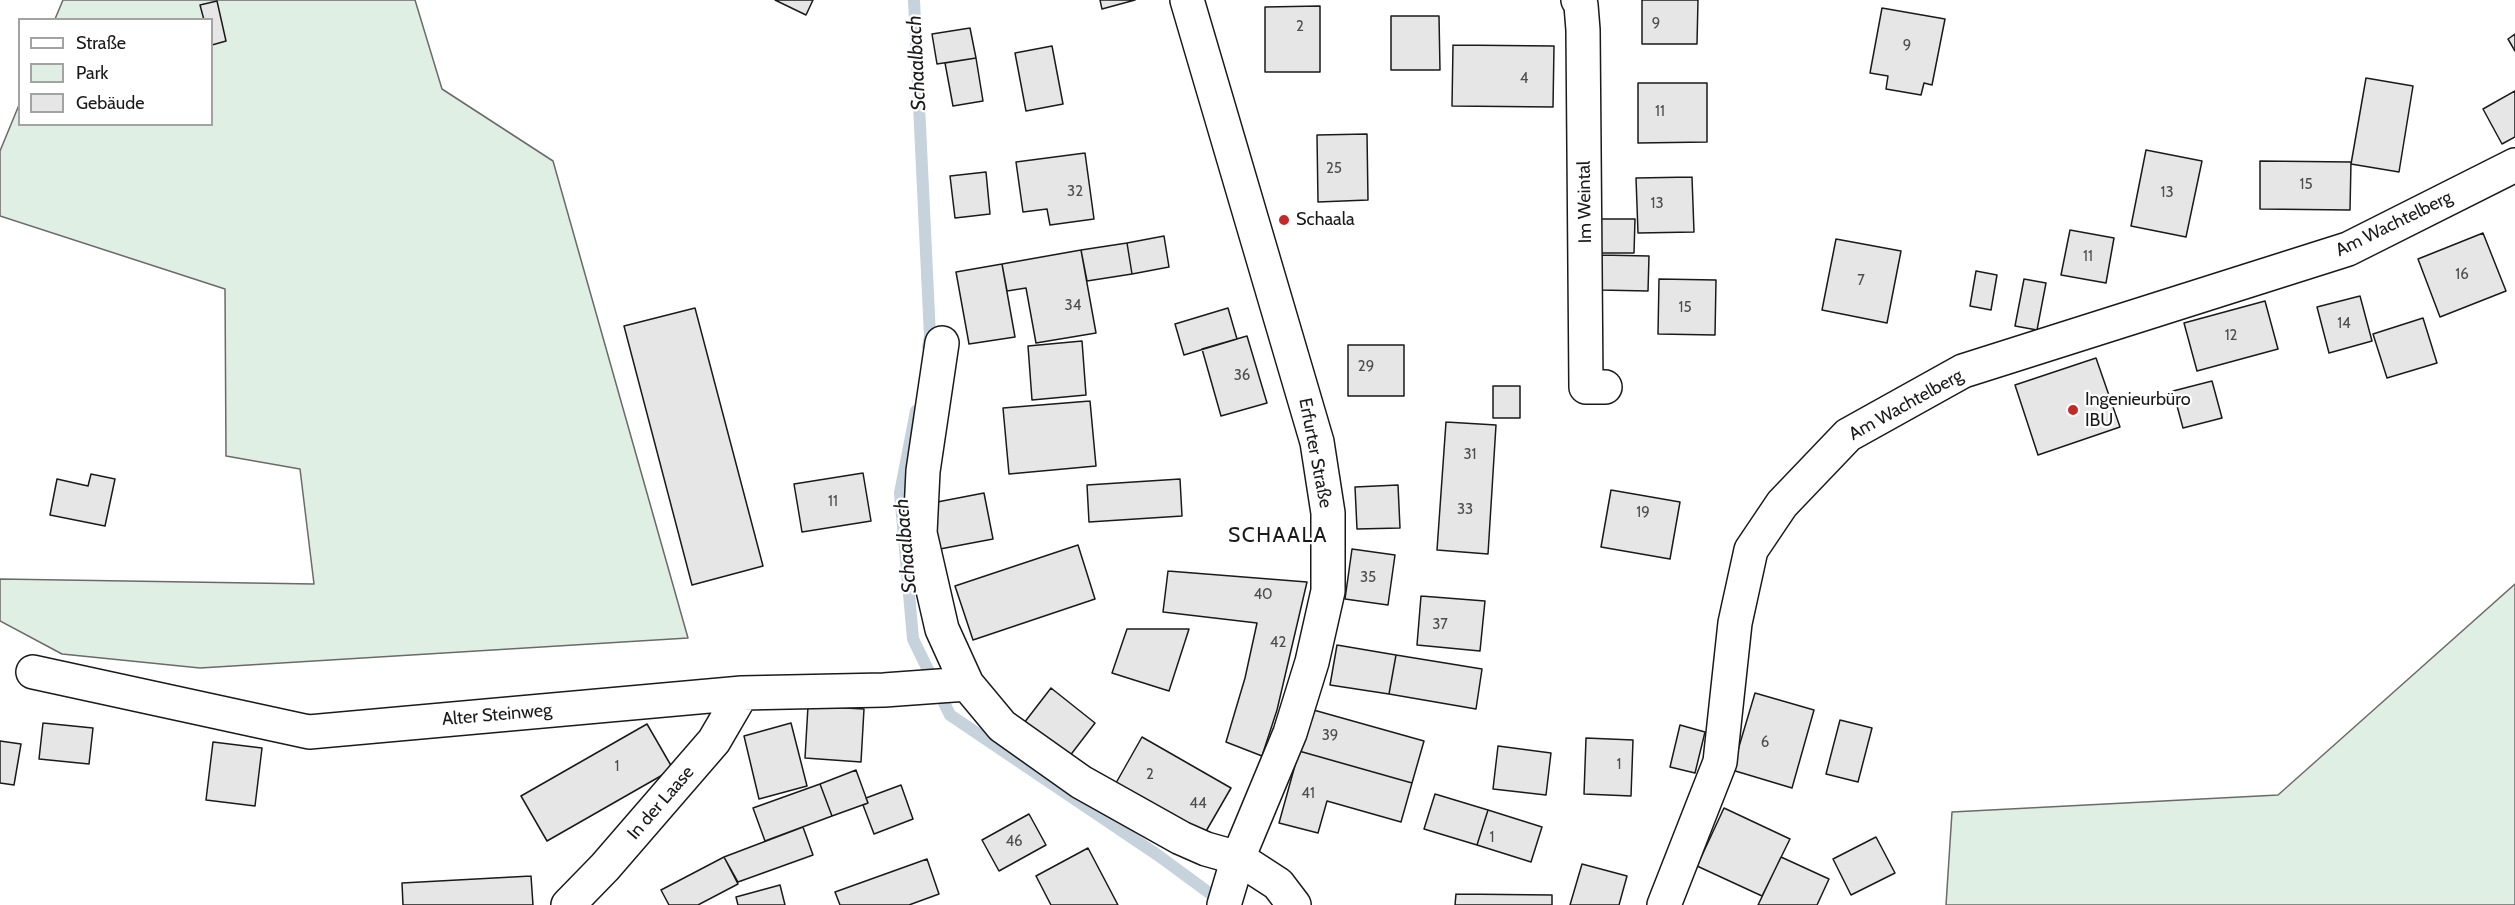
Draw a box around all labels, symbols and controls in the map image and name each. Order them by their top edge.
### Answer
water label: Schaalbach [903,15,931,111]
house number: 9 [1652,15,1660,33]
legend [18,18,213,126]
house number: 2 [1296,18,1304,36]
text: Straße [76,32,126,54]
house number: 9 [1903,37,1911,55]
text: Park [76,62,108,84]
house number: 4 [1520,70,1528,88]
text: Gebäude [76,92,145,114]
house number: 11 [1655,103,1665,121]
house number: 25 [1326,160,1342,178]
street label: Im Weintal [1573,161,1597,243]
house number: 15 [2299,176,2313,194]
house number: 32 [1067,183,1083,201]
house number: 13 [2160,184,2174,202]
street label: Am Wachtelberg [2332,186,2456,262]
house number: 13 [1650,195,1664,213]
place label: Schaala [1296,209,1355,231]
marker: Schaala [1277,213,1291,227]
house number: 11 [2083,248,2093,266]
house number: 16 [2455,266,2469,284]
house number: 7 [1857,272,1865,290]
house number: 34 [1065,297,1081,315]
house number: 15 [1678,299,1692,317]
house number: 14 [2337,315,2351,333]
house number: 12 [2225,327,2237,345]
house number: 29 [1358,358,1374,376]
street label: Am Wachtelberg [1845,365,1967,445]
house number: 36 [1234,367,1250,385]
place label: Ingenieurbüro IBU [2085,389,2191,432]
street label: Erfurter Straße [1294,396,1336,510]
marker: Ingenieurbüro IBU [2066,403,2080,417]
house number: 31 [1463,446,1477,464]
house number: 11 [828,493,838,511]
water label: Schaalbach [890,498,922,594]
house number: 33 [1457,501,1473,519]
house number: 19 [1636,504,1650,522]
district label: SCHAALA [1228,523,1328,549]
house number: 35 [1360,569,1376,587]
house number: 40 [1253,586,1273,604]
house number: 37 [1432,616,1448,634]
house number: 42 [1270,634,1286,652]
street label: Alter Steinweg [441,699,553,731]
house number: 39 [1322,727,1338,745]
house number: 6 [1761,734,1769,752]
house number: 1 [1617,756,1621,774]
house number: 1 [615,758,619,776]
street label: In der Laase [623,762,699,844]
house number: 2 [1146,766,1154,784]
house number: 41 [1301,785,1315,803]
house number: 44 [1189,795,1207,813]
house number: 1 [1490,829,1494,847]
house number: 46 [1005,833,1023,851]

